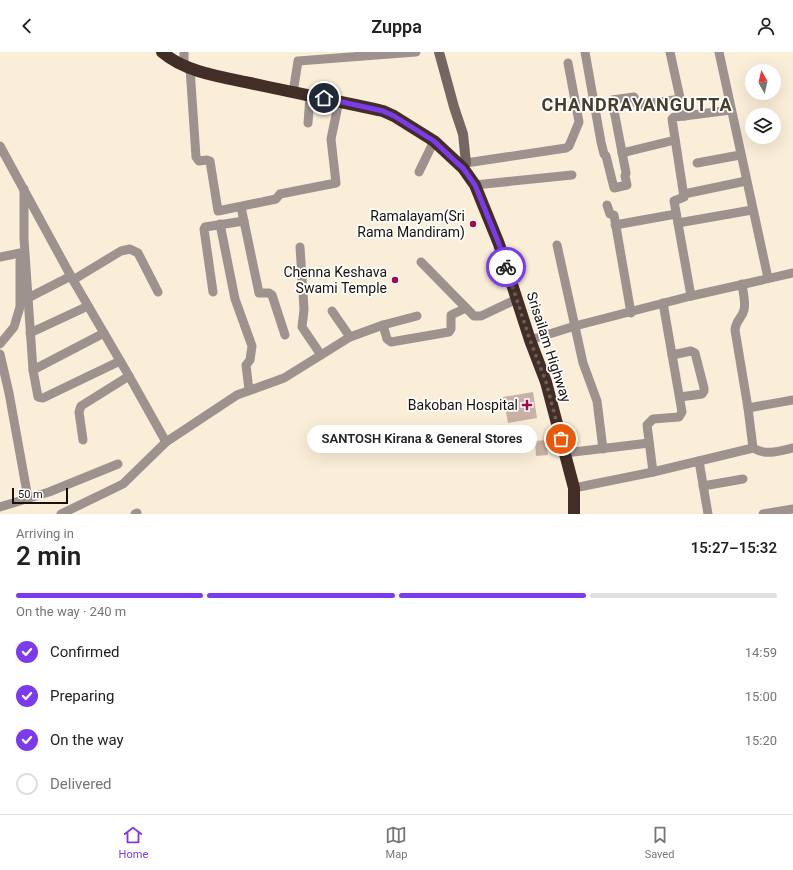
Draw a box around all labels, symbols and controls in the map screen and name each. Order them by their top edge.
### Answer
icon: back [16,15,38,37]
icon: person [755,15,777,37]
text: Zuppa [371,16,422,37]
north arrow [745,64,781,100]
map controls [745,64,781,144]
pin [307,81,341,115]
icon: home [313,87,335,109]
district label: CHANDRAYANGUTTA [541,94,733,115]
button: layers [745,108,781,144]
place label: Ramalayam(Sri Rama Mandiram) [357,208,465,241]
marker: Ramalayam(Sri Rama Mandiram) [468,219,478,229]
courier [486,247,526,287]
icon: bike [495,256,517,278]
place label: Chenna Keshava Swami Temple [283,264,387,296]
marker: Chenna Keshava Swami Temple [390,275,400,285]
street label: Srisailam Highway [524,290,575,405]
place label: Bakoban Hospital [408,397,518,413]
marker: Bakoban Hospital [521,399,533,411]
pin [544,422,578,456]
callout: SANTOSH Kirana & General Stores [307,425,537,453]
icon: bag [550,428,572,450]
text: SANTOSH Kirana & General Stores [322,431,522,446]
scale bar [12,486,68,505]
text: 50 m [18,488,43,501]
text: Arriving in [16,526,74,541]
text: 15:27–15:32 [691,539,777,557]
text: 2 min [16,541,81,571]
text: On the way · 240 m [16,604,126,619]
icon: check [16,641,38,663]
text: Confirmed [50,643,120,661]
text: 14:59 [745,645,777,660]
icon: check [16,685,38,707]
text: Preparing [50,687,114,705]
text: 15:00 [745,689,777,704]
icon: check [16,729,38,751]
text: On the way [50,731,124,749]
text: 15:20 [745,733,777,748]
text: Delivered [50,775,112,793]
tab: Home [119,824,148,861]
tab: Map [385,824,407,861]
tab: Saved [645,824,674,861]

